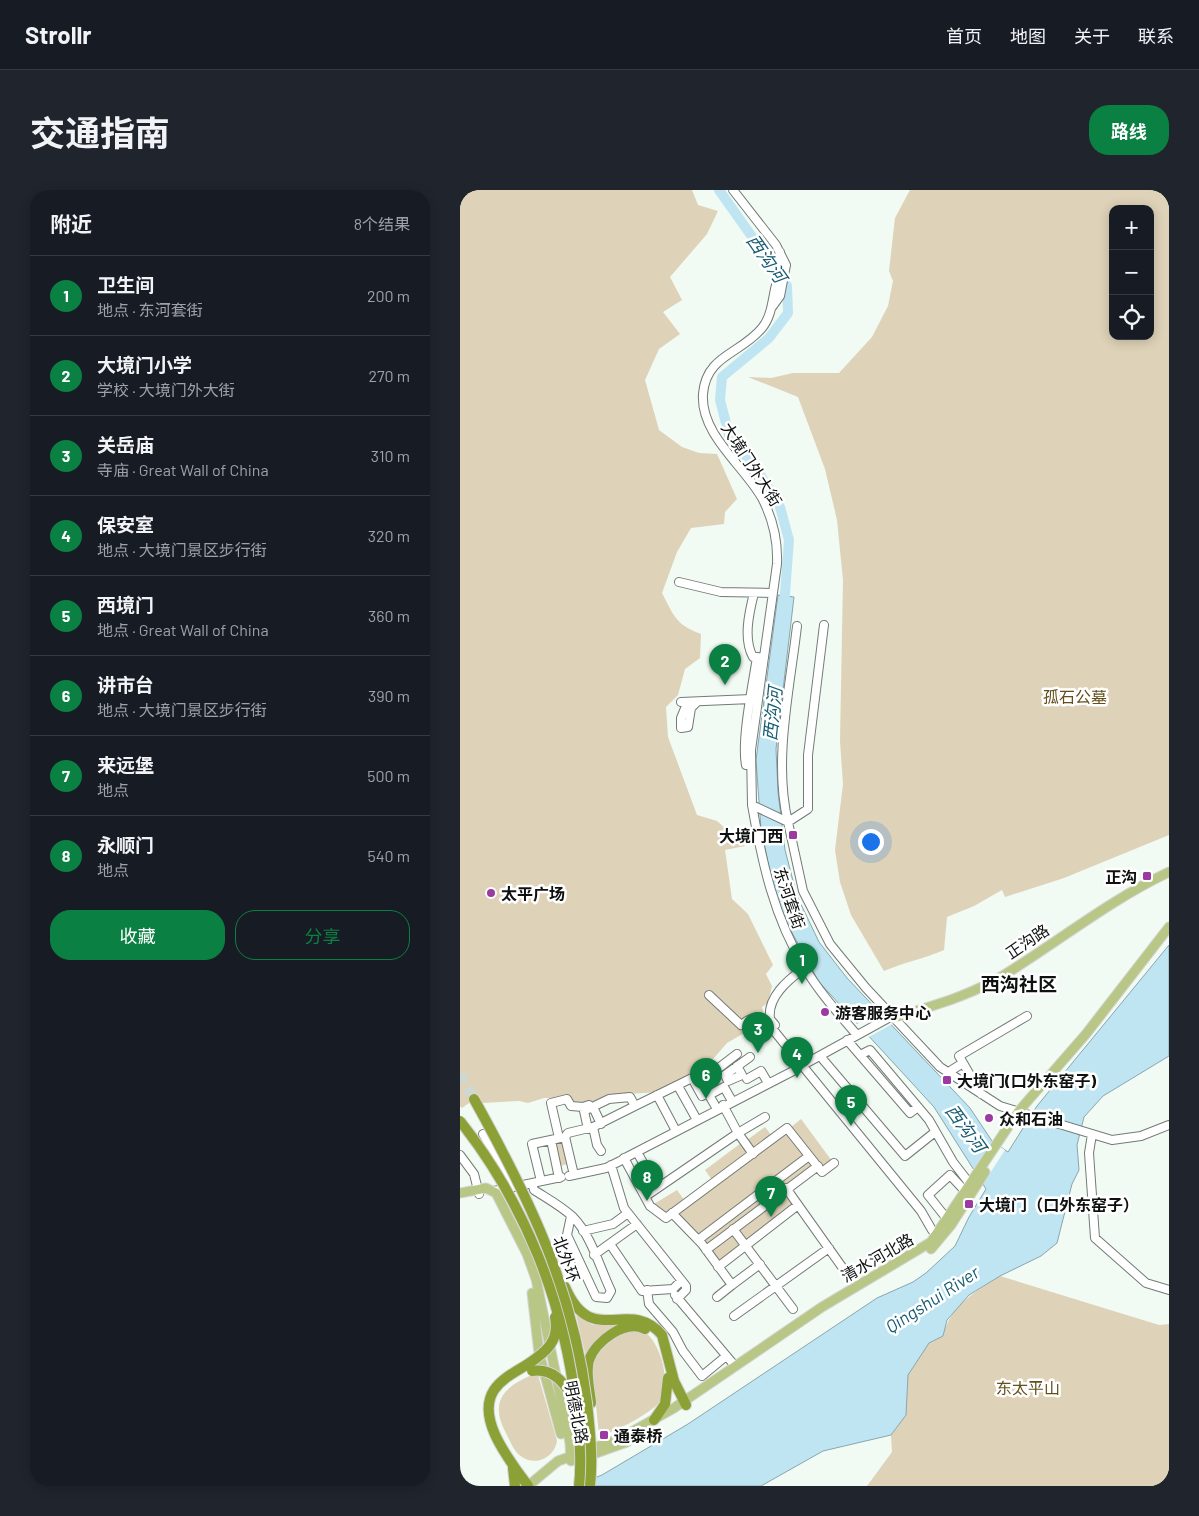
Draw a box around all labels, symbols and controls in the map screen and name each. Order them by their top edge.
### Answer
text: Strollr [25,20,92,49]
text: 首页 [946,25,982,47]
text: 地图 [1010,25,1046,47]
text: 关于 [1074,25,1110,47]
text: 联系 [1138,25,1174,47]
button: 路线 [1089,105,1169,155]
text: 交通指南 [30,111,170,153]
map controls [1109,205,1154,340]
button: + [1109,205,1154,250]
text: 附近 [50,211,92,236]
text: 8个结果 [354,214,410,233]
water label: 西沟河 [743,230,793,289]
button: − [1109,250,1154,295]
text: 卫生间 [97,273,154,296]
text: 1 [63,286,69,305]
text: 200 m [367,286,410,305]
button: locate [1109,295,1154,340]
text: 地点 · 东河套街 [97,300,203,319]
text: 大境门小学 [97,353,192,376]
text: 2 [62,366,70,385]
text: 270 m [368,366,410,385]
text: 学校 · 大境门外大街 [97,380,235,399]
street label: 大境门外大街 [718,419,786,509]
text: 关岳庙 [97,433,154,456]
text: 3 [62,446,70,465]
text: 310 m [371,446,410,465]
text: 寺庙 · Great Wall of China [97,460,269,479]
text: 保安室 [97,513,154,536]
text: 4 [61,526,71,545]
text: 320 m [368,526,410,545]
text: 地点 · 大境门景区步行街 [97,540,267,559]
text: 西境门 [97,593,154,616]
text: 5 [62,606,70,625]
text: 360 m [368,606,410,625]
text: 地点 · Great Wall of China [97,620,269,639]
pin: 2 [709,644,741,685]
text: 讲市台 [97,673,154,696]
water label: 西沟河 [758,683,786,742]
text: 6 [62,686,70,705]
text: 390 m [368,686,410,705]
park label: 孤石公墓 [1043,687,1107,706]
text: 地点 · 大境门景区步行街 [97,700,267,719]
text: 来远堡 [97,753,154,776]
text: 7 [62,766,70,785]
text: 500 m [367,766,410,785]
text: 地点 [97,780,129,799]
place label: 大境门西 [719,826,783,845]
marker: 大境门西 [787,829,799,841]
your location [858,829,884,855]
text: 永顺门 [97,833,154,856]
text: 8 [62,846,70,865]
text: 540 m [367,846,410,865]
text: 地点 [97,860,129,879]
street label: 东河套街 [771,865,809,931]
place label: 正沟 [1105,867,1137,886]
marker: 正沟 [1141,870,1153,882]
place label: 太平广场 [501,884,565,903]
marker: 太平广场 [485,887,497,899]
button: 收藏 [50,910,225,960]
button: 分享 [235,910,410,960]
street label: 正沟路 [1002,920,1052,962]
pin: 1 [786,943,818,984]
district label: 西沟社区 [981,972,1057,995]
place label: 游客服务中心 [835,1003,931,1022]
marker: 游客服务中心 [819,1006,831,1018]
pin: 3 [742,1012,774,1053]
pin: 4 [781,1037,813,1078]
pin: 6 [690,1058,722,1099]
place label: 大境门(口外东窑子) [957,1071,1097,1090]
marker: 大境门(口外东窑子) [941,1074,953,1086]
pin: 5 [835,1085,867,1126]
water label: 西沟河 [941,1100,993,1159]
place label: 众和石油 [999,1109,1063,1128]
marker: 众和石油 [983,1112,995,1124]
pin: 8 [631,1160,663,1201]
pin: 7 [755,1176,787,1217]
place label: 大境门（口外东窑子） [979,1195,1139,1214]
marker: 大境门（口外东窑子） [963,1198,975,1210]
street label: 清水河北路 [838,1229,916,1285]
street label: 北外环 [550,1233,584,1285]
water label: Qingshui River [881,1260,983,1337]
park label: 东太平山 [996,1378,1060,1397]
street label: 明德北路 [562,1379,592,1445]
place label: 通泰桥 [614,1426,663,1445]
marker: 通泰桥 [598,1429,610,1441]

